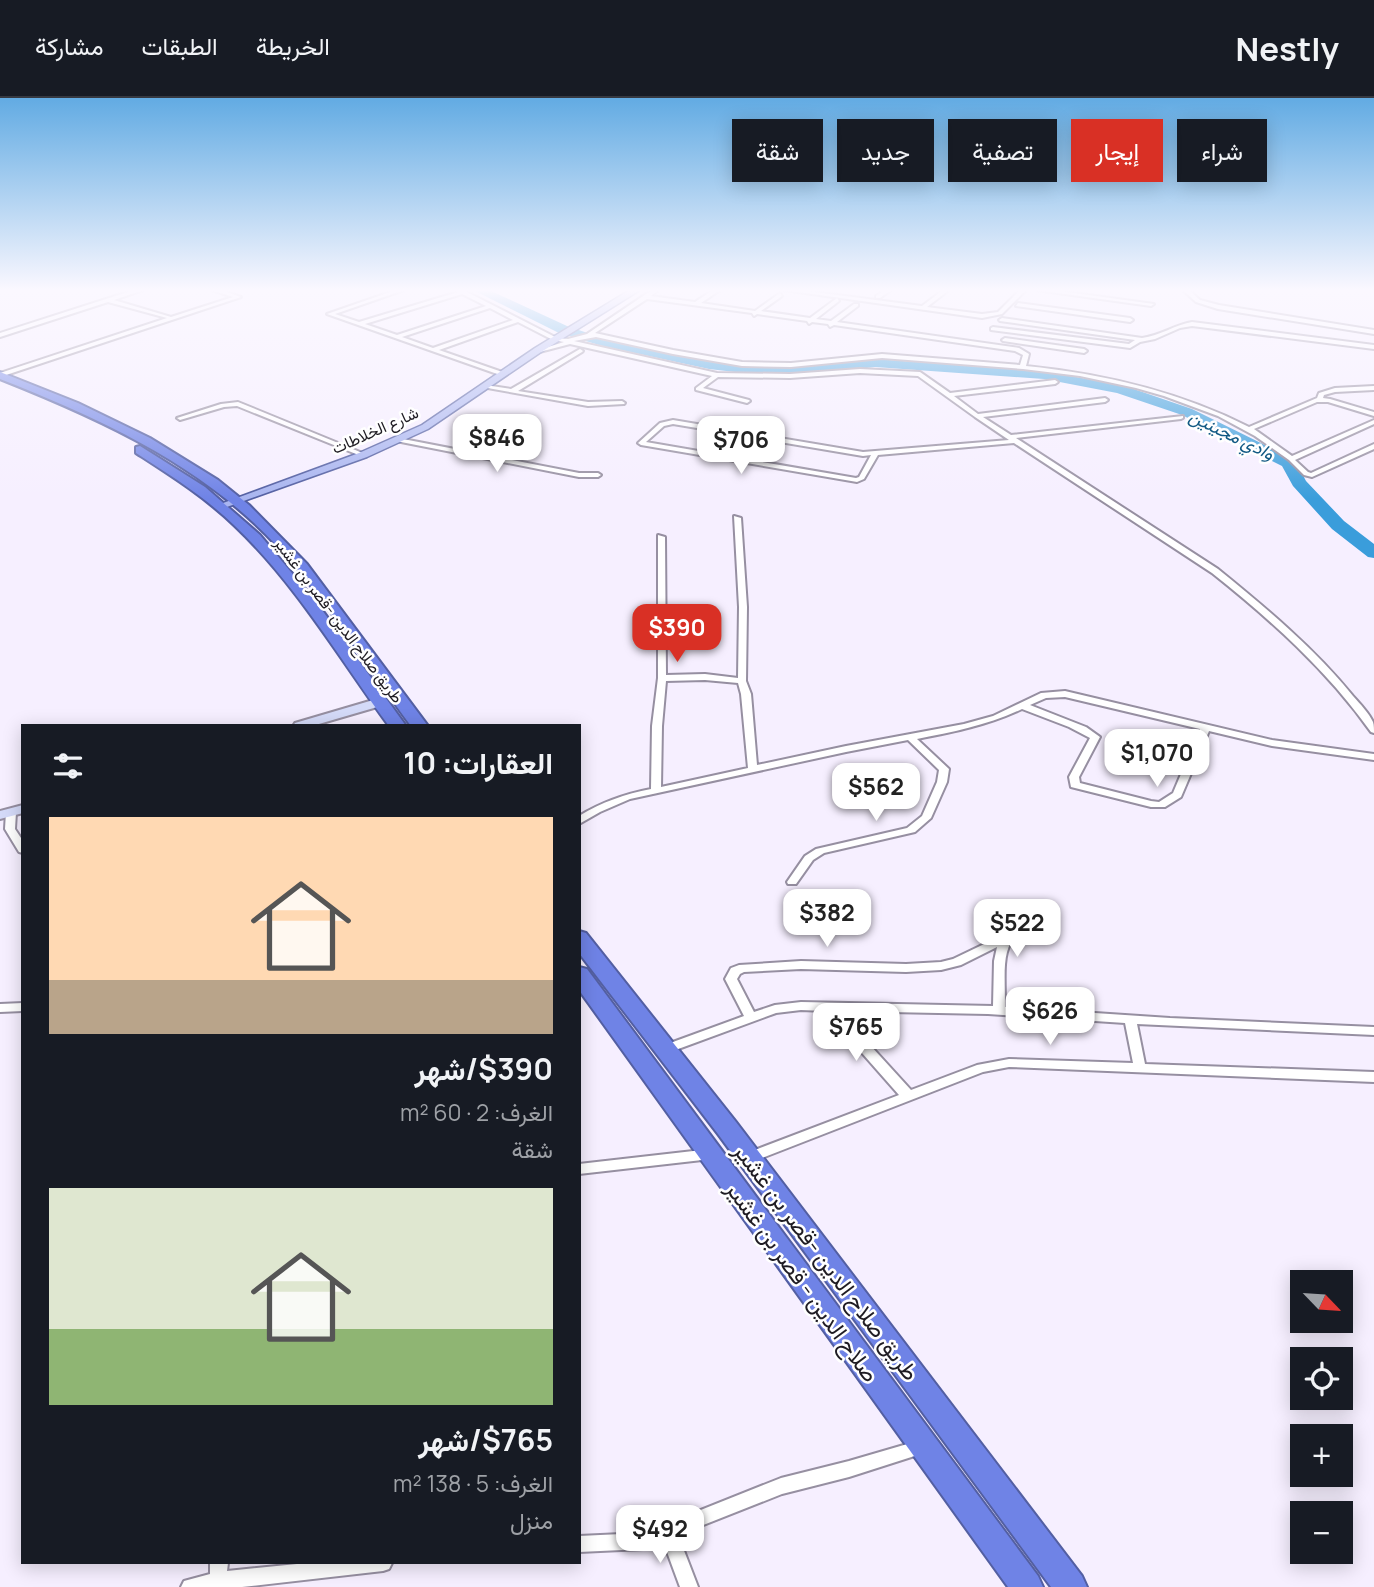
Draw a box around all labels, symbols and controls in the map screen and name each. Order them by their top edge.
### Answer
text: Nestly [1236,26,1339,71]
text: مشاركة [35,29,103,62]
text: الطبقات [141,29,218,62]
text: الخريطة [256,29,330,62]
chip: شقة [732,119,823,182]
chip: جديد [837,119,934,182]
chip: تصفية [948,119,1057,182]
chip: إيجار [1071,119,1163,182]
chip: شراء [1177,119,1267,182]
street label: شارع الخلاطات [328,401,422,460]
water label: وادي مجينين [1184,403,1278,468]
pin: $846 [456,414,538,474]
pin: $706 [700,416,782,476]
text: $846 [469,421,525,453]
text: $706 [713,423,769,455]
street label: طريق صلاح الدين -قصر بن غشير [268,532,409,708]
pin: $390 [636,604,718,664]
text: $390 [648,611,706,643]
pin: $1,070 [1100,730,1214,789]
text: $1,070 [1120,736,1194,768]
text: العقارات: 10 [403,742,553,783]
icon: filters [49,747,87,785]
pin: $562 [835,764,917,823]
text: $562 [848,770,904,802]
icon: home [238,863,364,989]
pin: $382 [786,890,868,949]
text: $382 [799,896,855,928]
pin: $522 [976,900,1058,959]
text: $522 [990,906,1044,938]
pin: $626 [1009,988,1091,1047]
text: $626 [1022,994,1078,1026]
pin: $765 [815,1004,897,1063]
text: $765 [829,1010,883,1042]
text: $390/شهر [415,1048,553,1089]
text: الغرف: 2 · 60 m² [400,1096,553,1128]
text: شقة [511,1133,553,1165]
street label: طريق صلاح الدين -قصر بن غشير [725,1135,927,1387]
street label: صلاح الدين - قصر بن غشير [718,1173,887,1389]
icon: home [238,1234,364,1360]
north arrow [1290,1270,1353,1334]
map controls [1290,1270,1353,1564]
button: locate [1290,1347,1353,1410]
text: $765/شهر [418,1419,553,1460]
button: + [1290,1424,1353,1487]
text: الغرف: 5 · 138 m² [393,1467,553,1499]
button: − [1290,1501,1353,1564]
text: منزل [510,1504,553,1536]
pin: $492 [619,1506,701,1565]
text: $492 [632,1512,688,1544]

